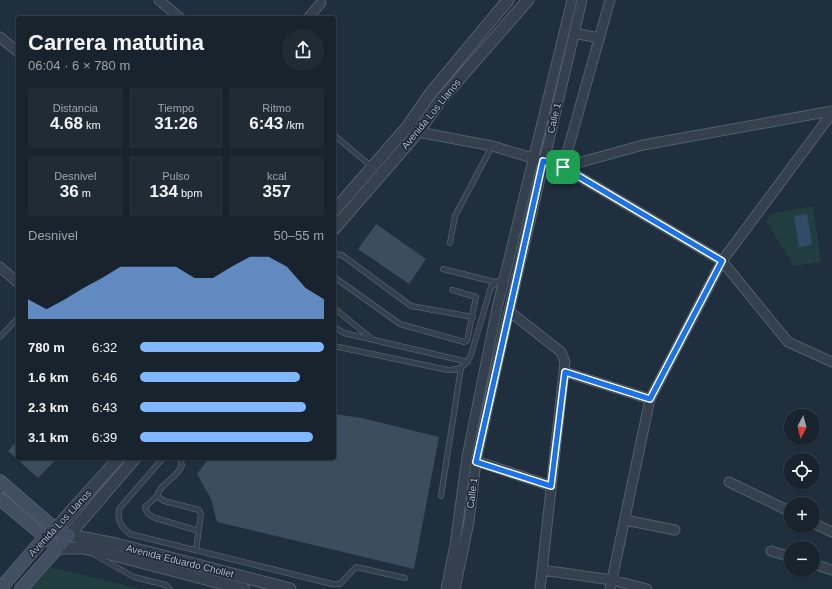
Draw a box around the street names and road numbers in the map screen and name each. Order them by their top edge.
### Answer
street label: Avenida Los Llanos [399,77,463,151]
street label: Calle 1 [545,101,563,134]
street label: Calle 1 [465,476,479,509]
street label: Avenida Los Llanos [26,487,94,559]
street label: Avenida Eduardo Chollet [125,542,235,580]

